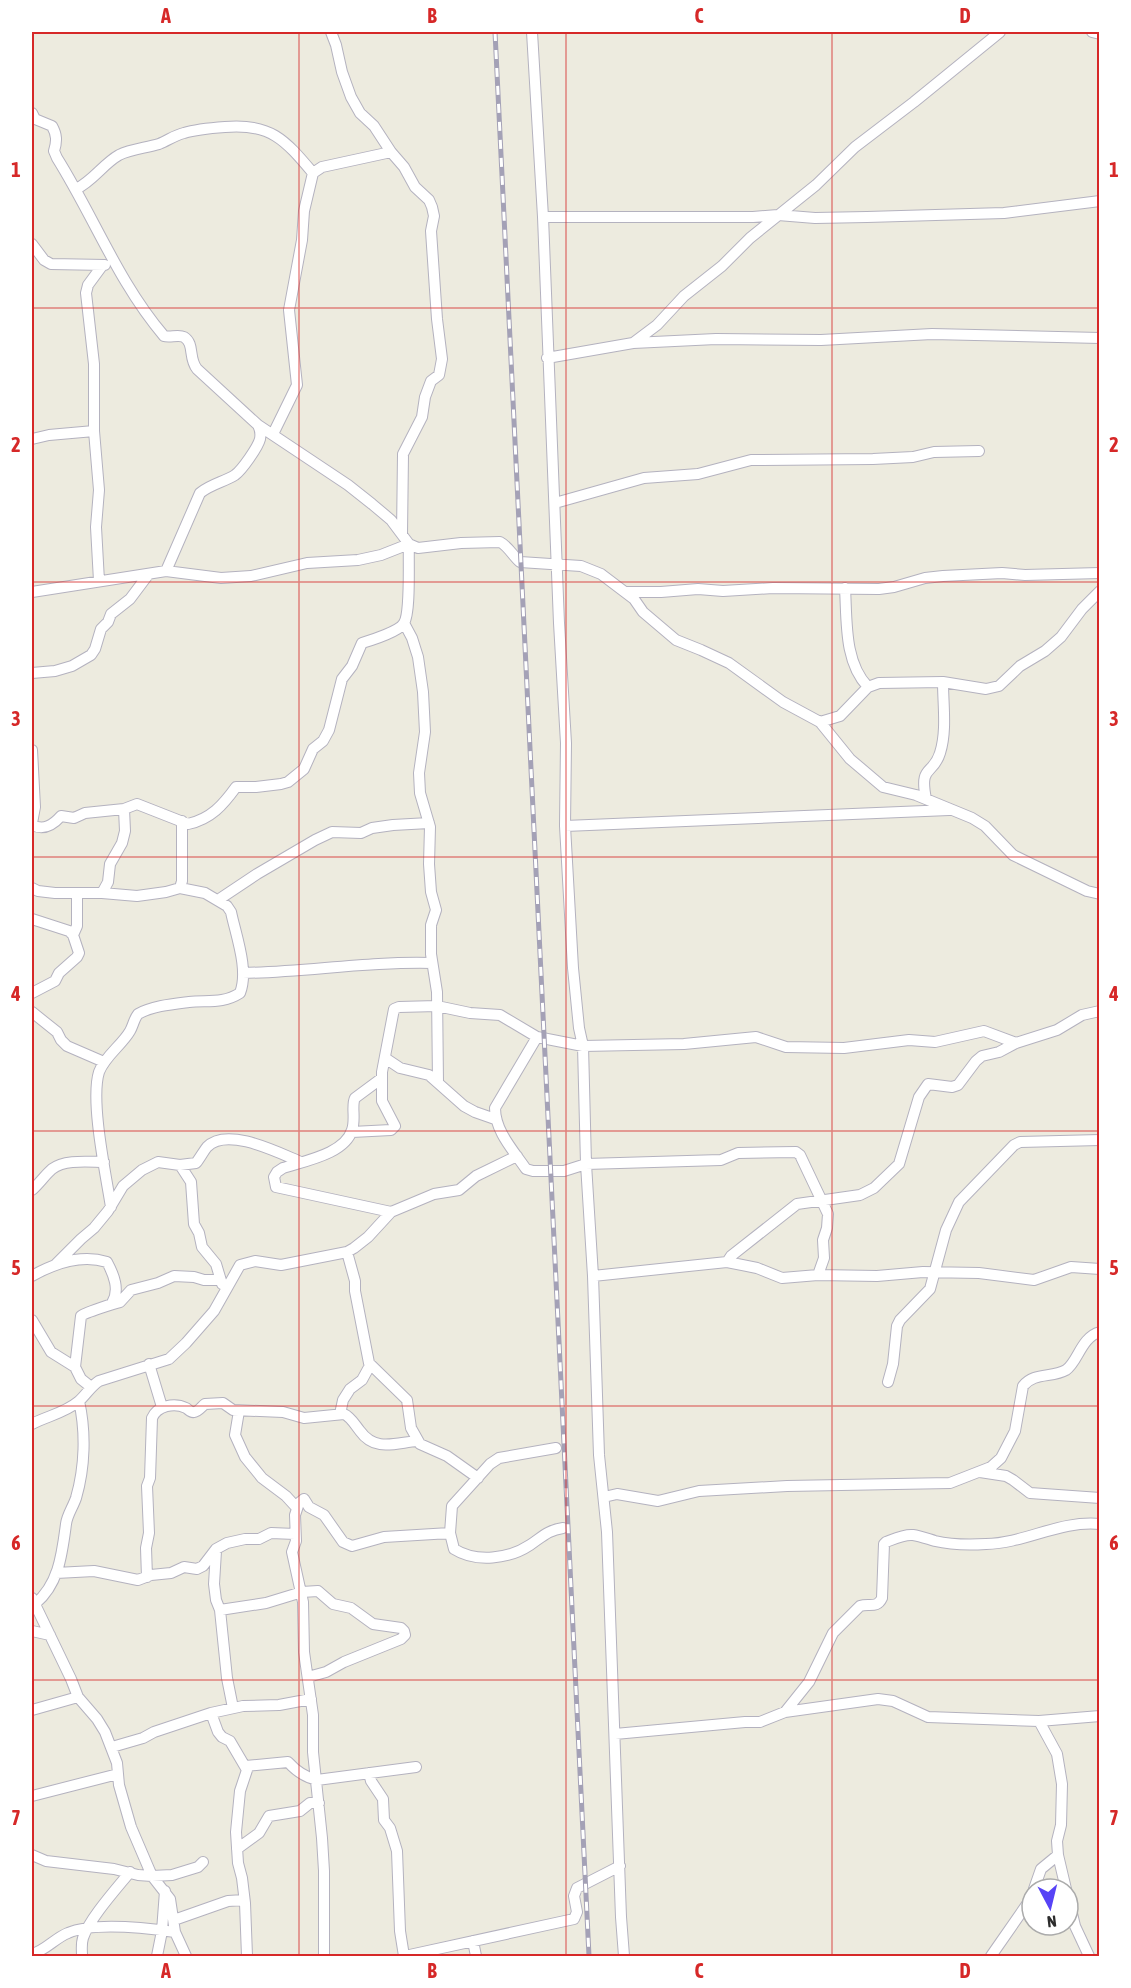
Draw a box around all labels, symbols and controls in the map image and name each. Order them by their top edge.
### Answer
text: A [160,4,171,27]
text: B [427,4,437,27]
text: C [695,4,704,27]
text: D [959,4,971,27]
text: 1 [11,158,21,181]
text: 1 [1109,158,1119,181]
text: 2 [11,433,21,456]
text: 2 [1109,433,1119,456]
text: 3 [11,707,21,730]
text: 3 [1109,707,1119,730]
text: 4 [10,982,21,1005]
text: 4 [1108,982,1119,1005]
text: 5 [11,1256,21,1279]
text: 5 [1109,1256,1119,1279]
text: 6 [11,1531,21,1554]
text: 6 [1109,1531,1119,1554]
text: 7 [11,1806,21,1829]
text: 7 [1109,1806,1119,1829]
north arrow [1020,1877,1080,1937]
text: N [1046,1912,1058,1931]
text: A [160,1959,171,1982]
text: B [427,1959,437,1982]
text: C [695,1959,704,1982]
text: D [959,1959,971,1982]

